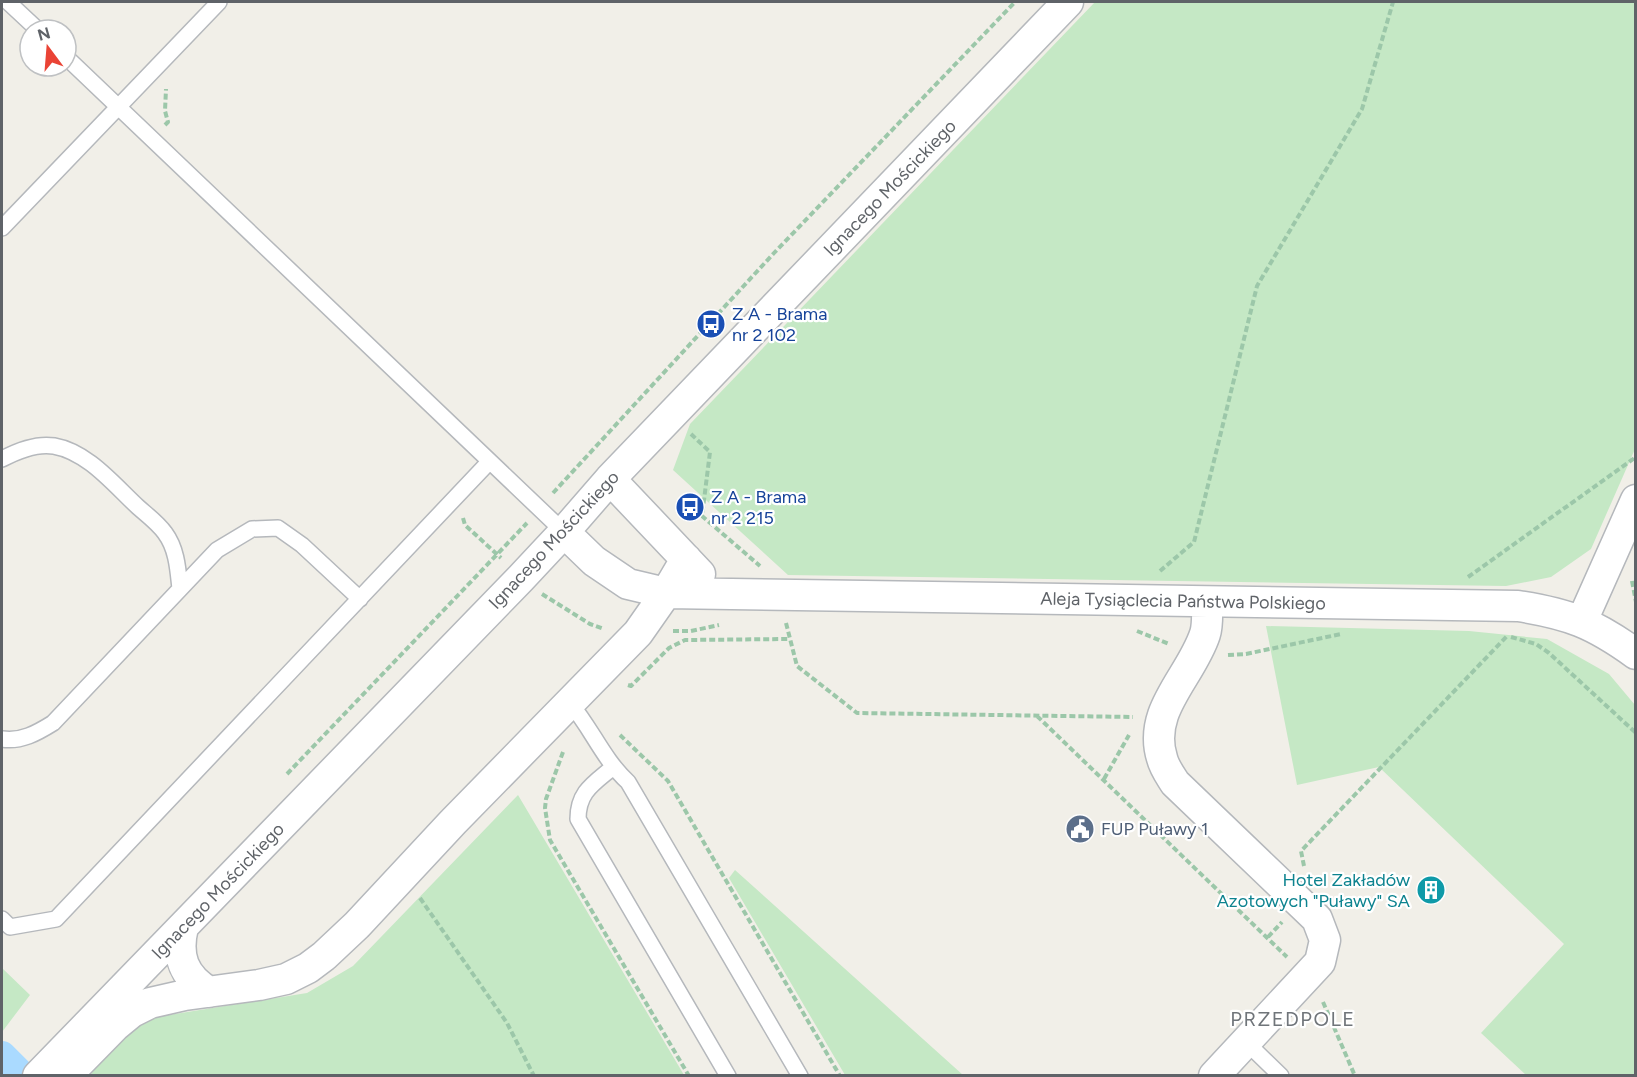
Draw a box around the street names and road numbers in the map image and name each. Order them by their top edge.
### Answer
street label: Ignacego Mościckiego [819,115,961,261]
street label: Ignacego Mościckiego [484,466,624,614]
street label: Aleja Tysiąclecia Państwa Polskiego [1040,588,1326,614]
street label: Ignacego Mościckiego [147,818,289,964]

